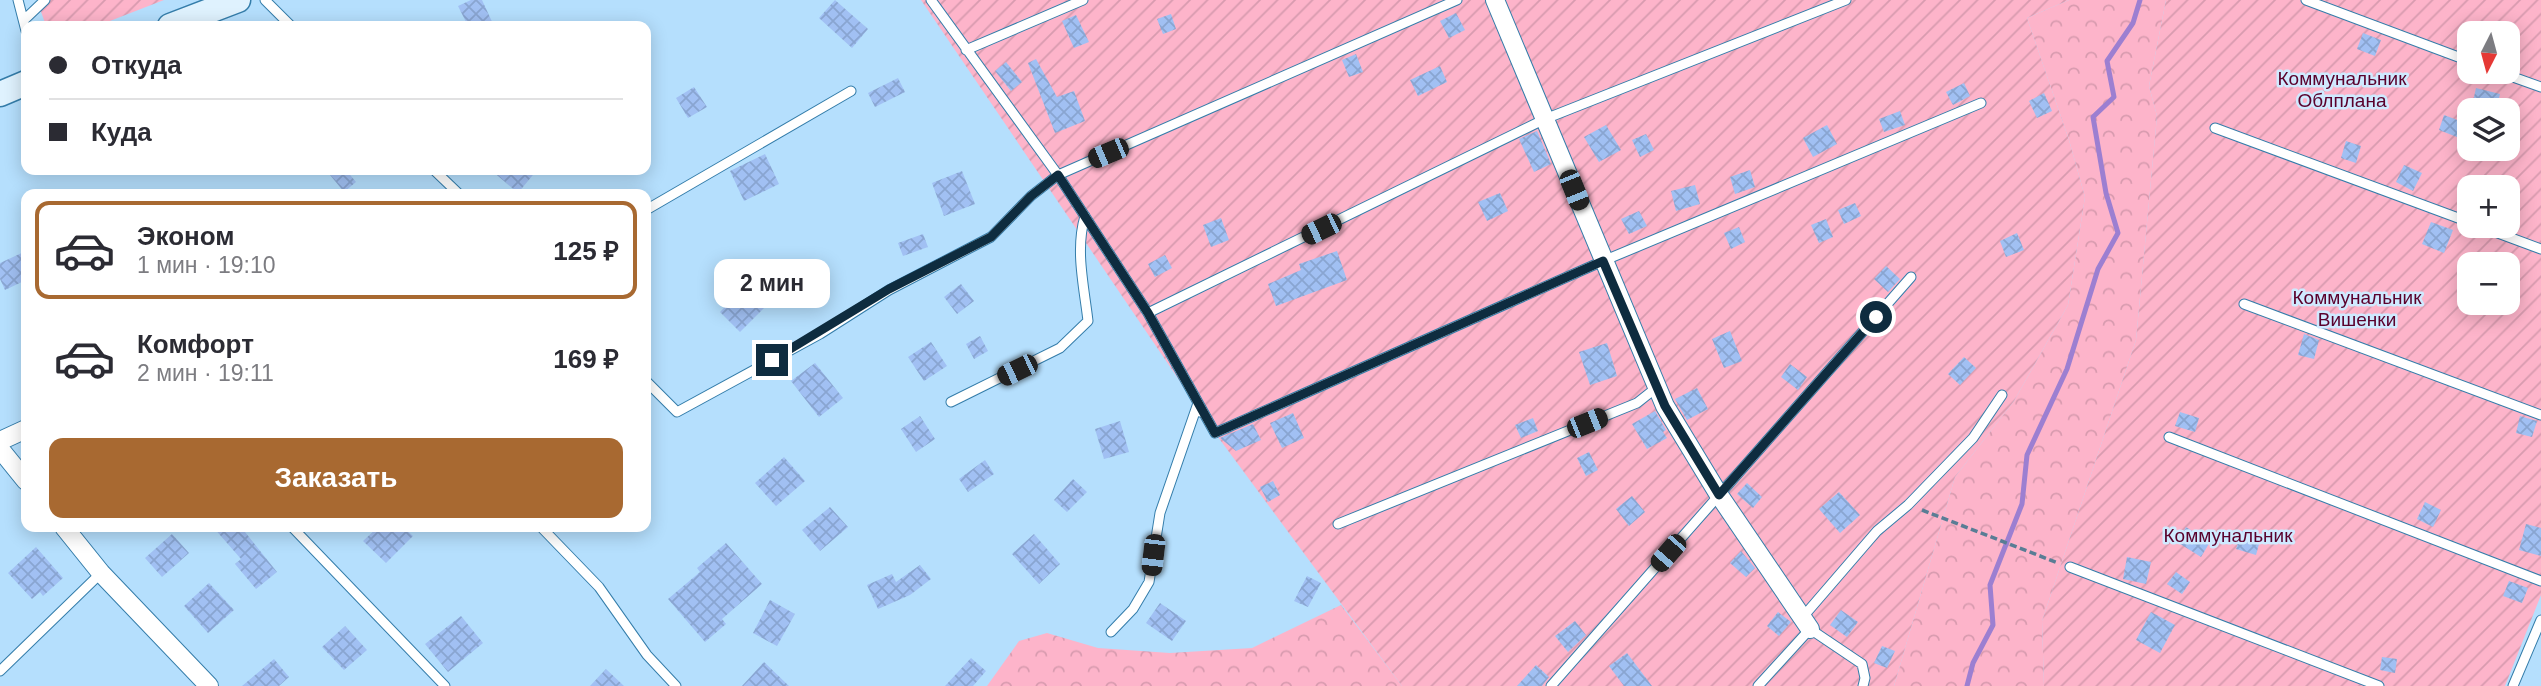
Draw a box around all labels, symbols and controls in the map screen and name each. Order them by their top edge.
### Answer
north arrow [2457,21,2520,84]
map controls [2457,21,2520,315]
text: Откуда [91,50,182,80]
park label: Коммунальник Облплана [2278,68,2407,111]
button: layers [2457,98,2520,161]
text: Куда [91,117,152,147]
car [1085,135,1132,171]
car [1557,167,1592,213]
button: + [2457,175,2520,238]
car [1298,210,1345,248]
icon: car [53,219,116,282]
text: Эконом [137,221,235,251]
text: 125 ₽ [553,236,619,266]
text: 1 мин · 19:10 [137,252,276,278]
button: − [2457,252,2520,315]
callout: 2 мин [714,258,830,308]
text: 2 мин [740,270,804,296]
park label: Коммунальник Вишенки [2293,287,2422,330]
route start [1860,301,1892,333]
icon: car [53,327,116,390]
text: Комфорт [137,329,254,359]
text: 169 ₽ [553,344,619,374]
route end [756,344,788,376]
car [994,351,1041,389]
text: 2 мин · 19:11 [137,360,274,386]
car [1564,405,1611,441]
button: Заказать [49,438,623,518]
park label: Коммунальник [2164,525,2293,546]
car [1647,530,1690,576]
car [1141,533,1166,577]

